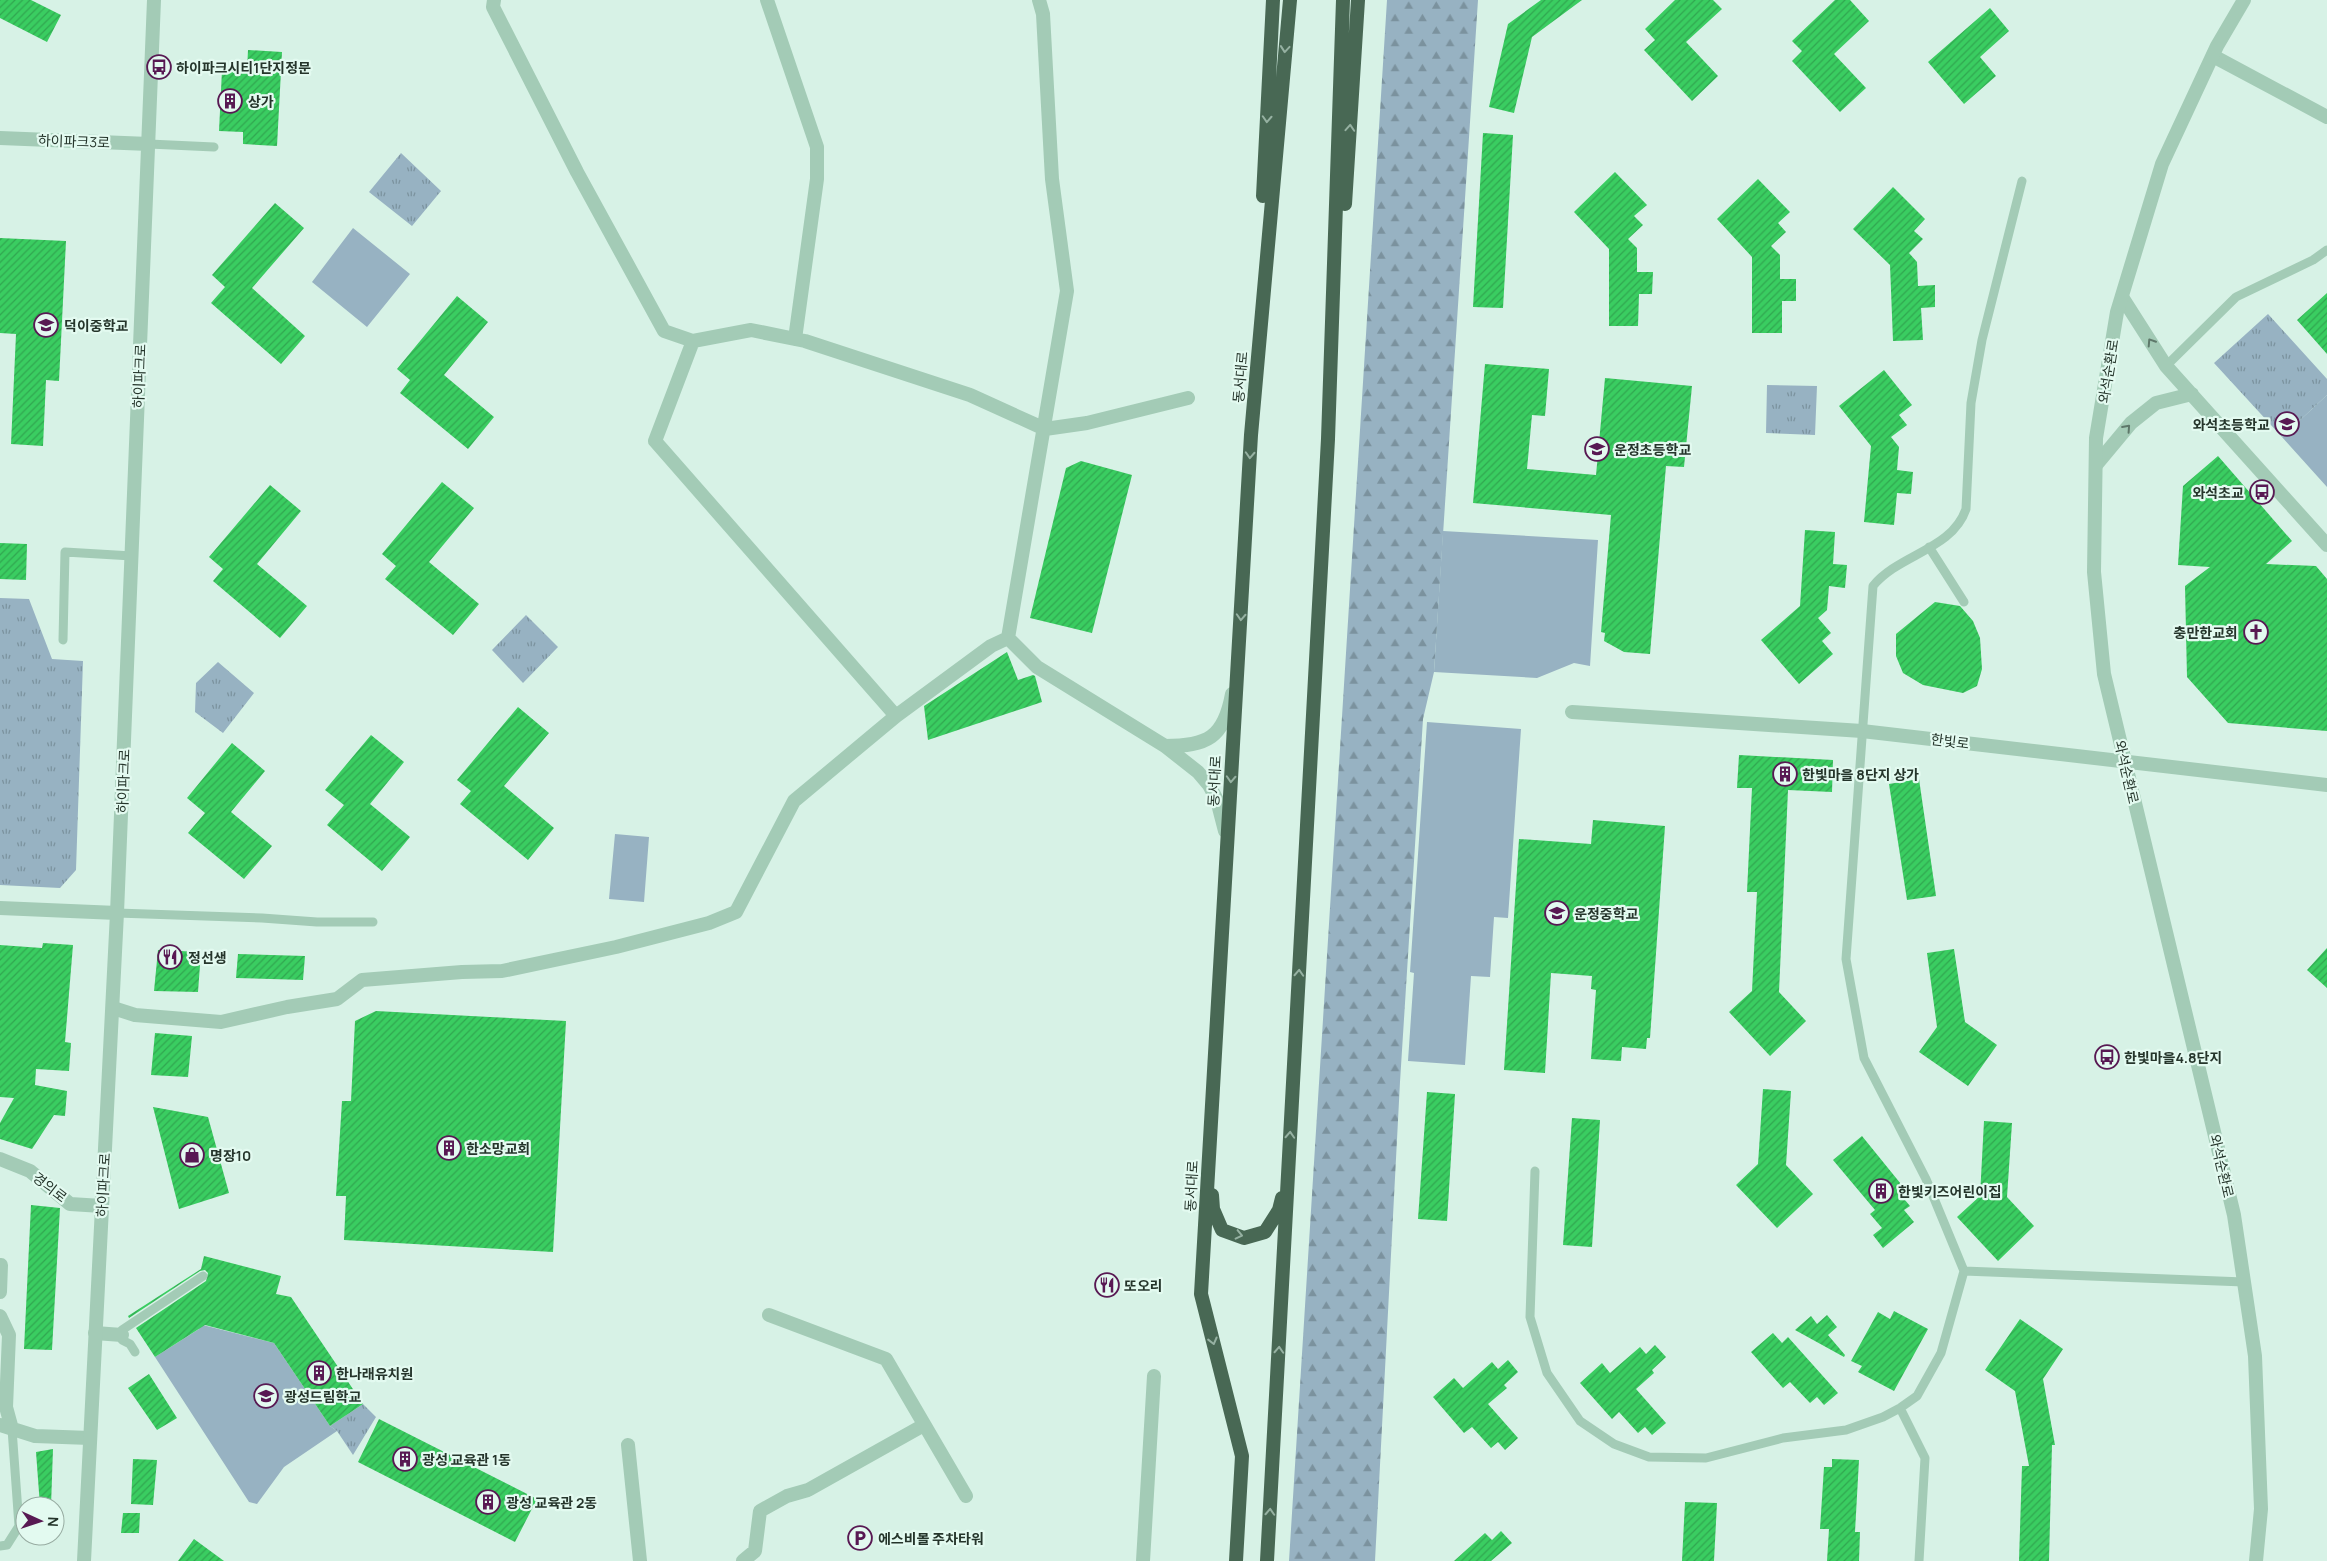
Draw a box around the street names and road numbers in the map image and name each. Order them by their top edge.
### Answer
street label: 하이파크3로 [38,130,110,152]
street label: 와석순환로 [2094,338,2122,404]
street label: 하이파크로 [128,343,150,409]
street label: 동서대로 [1228,350,1252,403]
street label: 한빛로 [1930,729,1970,753]
street label: 와석순환로 [2110,738,2144,806]
street label: 하이파크로 [112,748,134,814]
street label: 동서대로 [1203,755,1225,807]
street label: 와석순환로 [2205,1132,2239,1200]
street label: 하이파크로 [92,1152,114,1218]
street label: 동서대로 [1180,1160,1202,1212]
street label: 경의로 [29,1168,71,1206]

